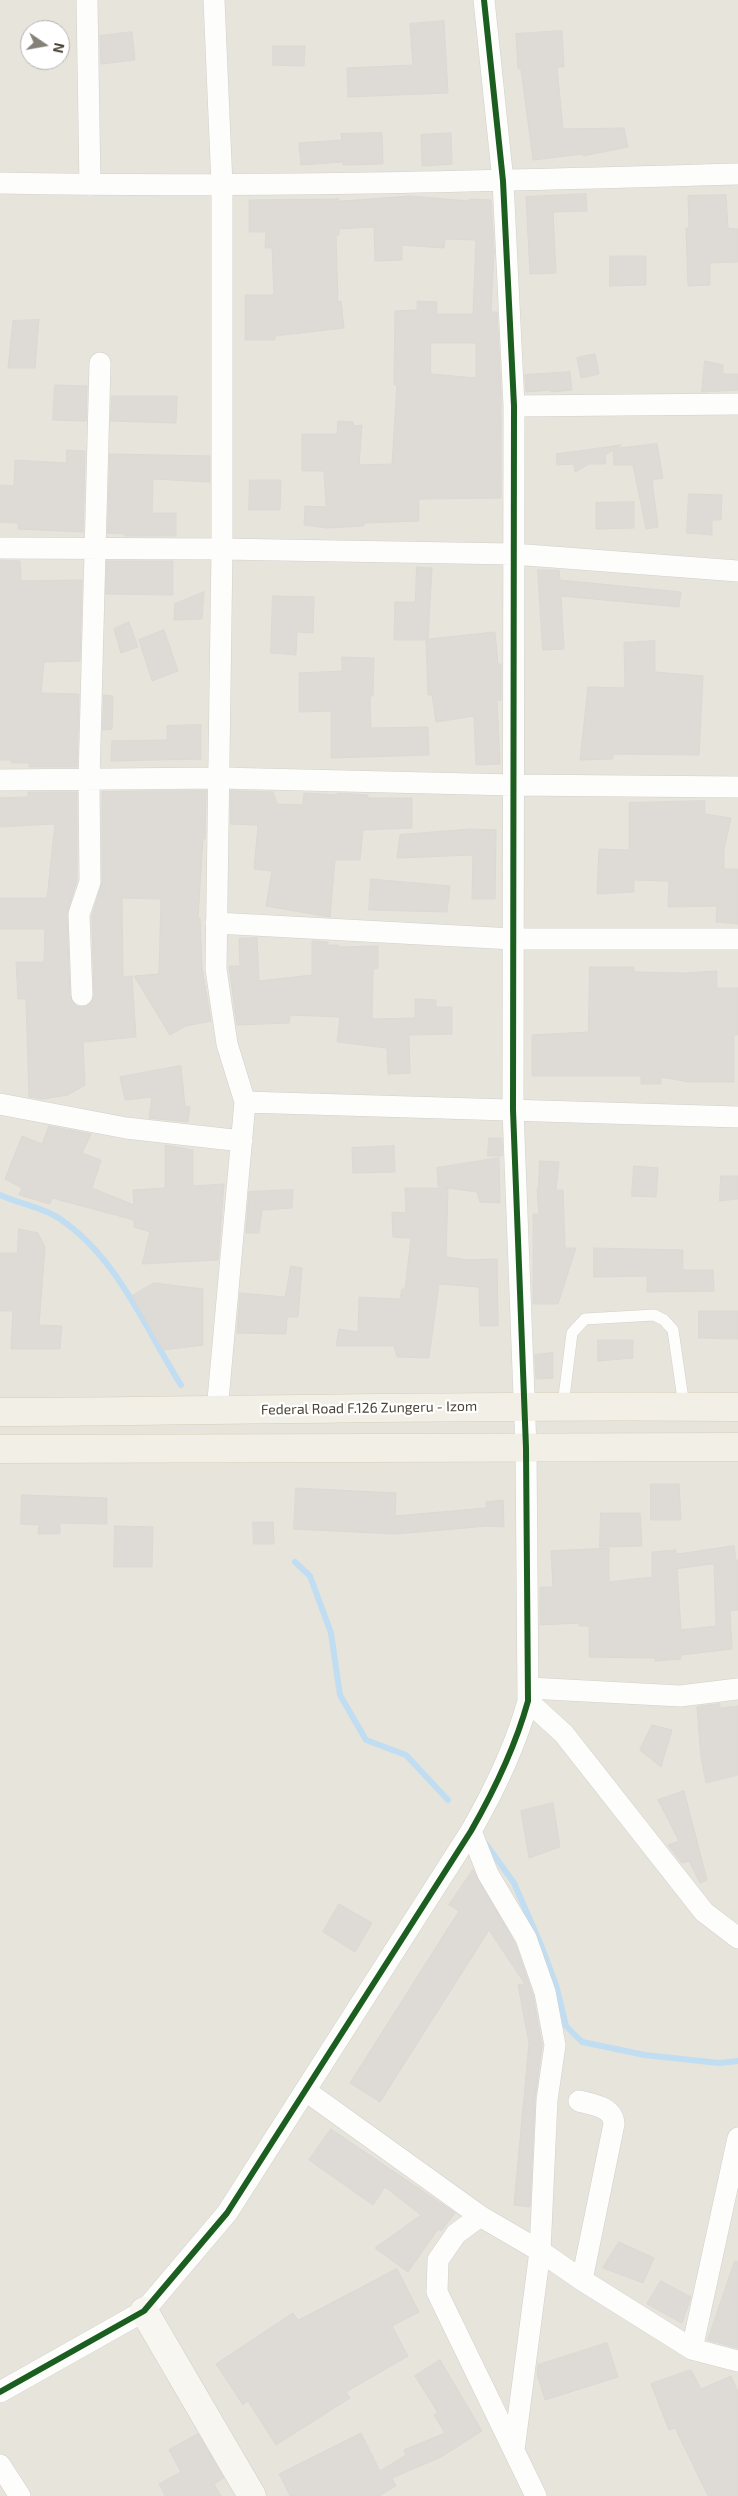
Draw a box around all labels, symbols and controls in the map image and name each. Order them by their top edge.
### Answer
north arrow [20,20,70,70]
text: N [50,41,69,55]
street label: Federal Road F.126 Zungeru - Izom [261,1398,477,1418]

